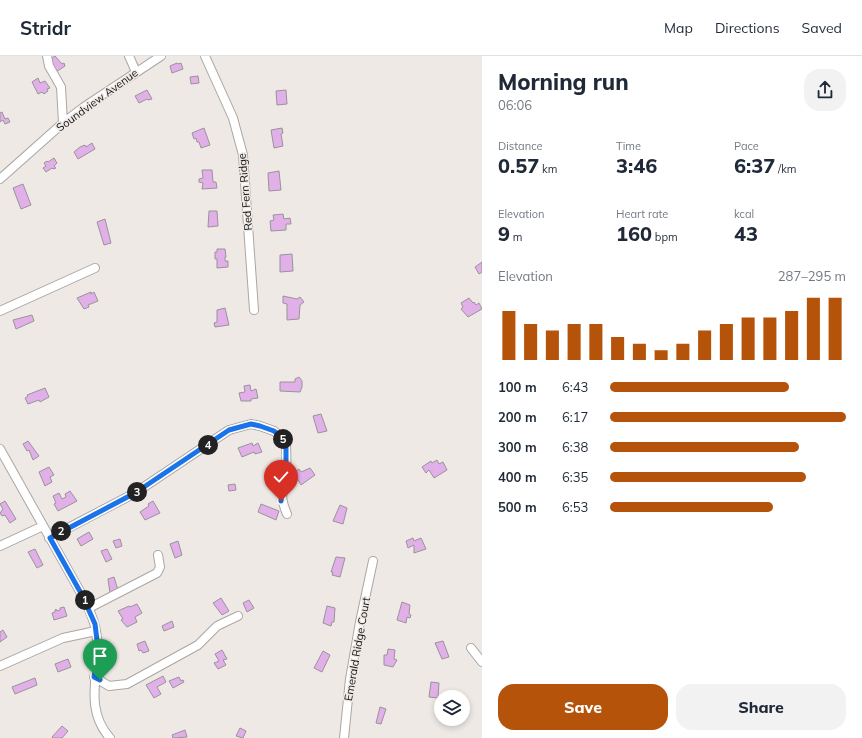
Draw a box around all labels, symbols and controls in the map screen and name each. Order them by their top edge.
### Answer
text: Stridr [20,16,71,40]
text: Map [664,19,693,37]
text: Directions [715,19,780,37]
text: Saved [802,19,842,37]
street label: Soundview Avenue [53,66,141,134]
text: Morning run [498,68,629,96]
button: share [804,69,846,111]
text: 06:06 [498,97,532,113]
text: Distance [498,139,542,153]
text: Time [616,139,641,153]
text: Pace [734,139,759,153]
street label: Red Fern Ridge [235,153,255,231]
text: 0.57 [498,153,539,178]
text: 3:46 [616,153,657,178]
text: 6:37 [734,153,775,178]
text: km [539,162,557,176]
text: /km [775,162,797,176]
text: Elevation [498,207,545,221]
text: Heart rate [616,207,668,221]
text: kcal [734,207,754,221]
text: 9 [498,221,510,246]
text: 160 [616,221,652,246]
text: 43 [734,221,758,246]
text: m [510,230,523,244]
text: bpm [652,230,678,244]
text: Elevation [498,268,553,284]
text: 287–295 m [778,268,846,284]
text: 100 m [498,379,537,395]
text: 6:43 [562,379,588,395]
text: 200 m [498,409,537,425]
text: 6:17 [562,409,588,425]
pin: 5 [273,429,293,449]
text: 5 [280,432,286,446]
pin: 4 [198,435,218,455]
text: 4 [205,438,211,452]
text: 300 m [498,439,537,455]
text: 6:38 [562,439,588,455]
pin [264,460,298,501]
icon: check [270,466,292,488]
text: 400 m [498,469,537,485]
text: 6:35 [562,469,588,485]
pin: 3 [127,482,147,502]
text: 3 [134,485,140,499]
text: 500 m [498,499,537,515]
text: 6:53 [562,499,588,515]
pin: 2 [51,521,71,541]
text: 2 [58,524,64,538]
pin: 1 [75,590,95,610]
text: 1 [82,593,88,607]
street label: Emerald Ridge Court [341,596,373,702]
pin [83,639,117,680]
icon: arrive [89,645,111,667]
button: Save [498,684,668,730]
button: Share [676,684,846,730]
map controls [434,690,470,726]
button: layers [434,690,470,726]

